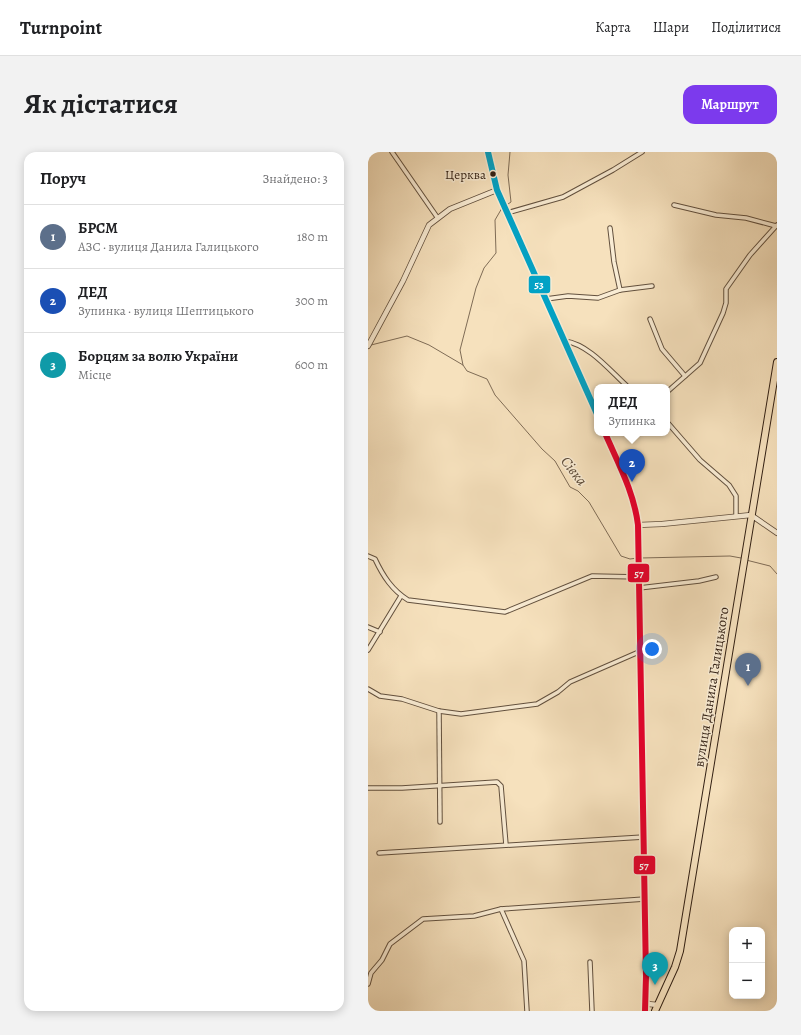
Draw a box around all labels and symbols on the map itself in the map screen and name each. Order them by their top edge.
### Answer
place label: Церква [445,166,486,183]
marker: Церква [488,169,498,179]
line badge: 53 [528,275,551,294]
text: 53 [534,277,544,292]
pin: 2 [619,449,645,482]
water label: Сівка [556,452,592,490]
line badge: 57 [627,563,650,583]
text: 57 [634,566,644,581]
street label: вулиця Данила Галицького [689,606,734,769]
your location [642,639,662,659]
pin: 1 [735,653,761,686]
line badge: 57 [633,855,656,875]
text: 57 [639,858,649,873]
pin: 3 [642,952,668,985]

